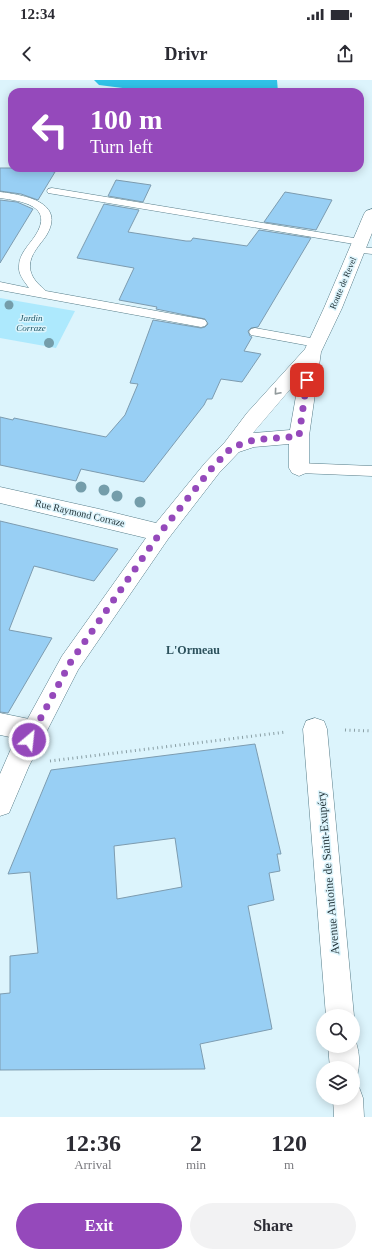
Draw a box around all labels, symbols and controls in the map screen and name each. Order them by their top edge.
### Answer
text: 12:34 [20,6,55,22]
icon: back [16,43,38,65]
icon: share [334,43,356,65]
text: Drivr [165,44,207,64]
icon: left [24,104,76,156]
text: 100 m [90,104,162,135]
text: Turn left [90,137,153,157]
street label: Route de Revel [328,255,359,310]
park label: Jardin Corraze [16,313,46,333]
pin [290,363,324,397]
icon: arrive [296,369,318,391]
one-way arrow [275,387,282,395]
street label: Rue Raymond Corraze [34,497,126,529]
district label: L'Ormeau [166,643,220,657]
position arrow [8,719,50,761]
street label: Avenue Antoine de Saint-Exupéry [314,791,342,955]
map controls [316,1009,360,1105]
button: search [316,1009,360,1053]
button: layers [316,1061,360,1105]
text: 12:36 [65,1130,121,1156]
text: 2 [190,1130,202,1156]
text: 120 [271,1130,307,1156]
text: Arrival [74,1157,112,1172]
text: min [186,1157,206,1172]
text: m [284,1157,294,1172]
button: Exit [16,1203,182,1249]
button: Share [190,1203,356,1249]

